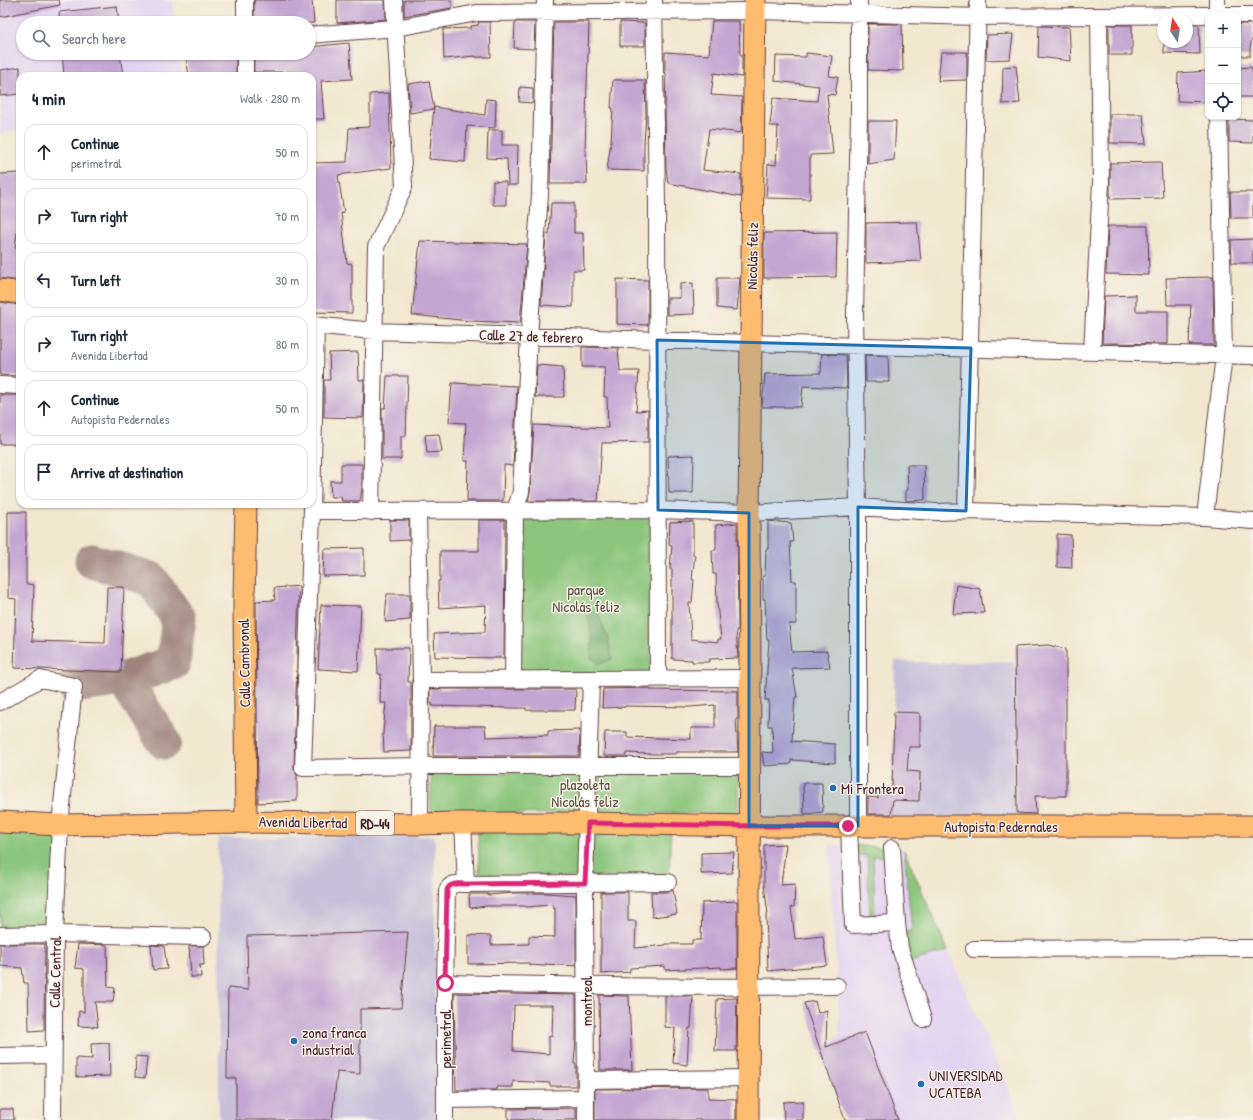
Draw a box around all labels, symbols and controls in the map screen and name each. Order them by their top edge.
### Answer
north arrow [1157,12,1193,48]
map controls [1205,12,1241,120]
button: + [1205,12,1241,48]
search box [16,16,316,60]
icon: search [30,27,52,49]
text: Search here [62,28,126,49]
button: − [1205,48,1241,84]
button: locate [1205,84,1241,120]
text: 4 min [32,87,65,110]
text: Walk · 280 m [240,89,300,107]
text: Continue [71,133,119,154]
icon: ahead [33,141,55,163]
text: 50 m [276,143,299,161]
text: perimetral [71,154,122,172]
icon: right [33,205,55,227]
text: Turn right [71,206,127,227]
text: 70 m [275,207,299,225]
street label: Nicolás feliz [741,222,763,290]
icon: left [33,269,55,291]
text: Turn left [71,270,121,291]
text: 30 m [276,271,299,289]
street label: Calle 27 de febrero [479,324,583,348]
text: Turn right [71,325,127,346]
icon: right [33,333,55,355]
text: 80 m [276,335,299,353]
text: Avenida Libertad [71,346,148,364]
text: Continue [71,389,119,410]
icon: ahead [33,397,55,419]
text: 50 m [276,399,299,417]
text: Autopista Pedernales [71,410,170,428]
icon: arrive [33,461,55,483]
text: Arrive at destination [71,462,183,483]
park label: parque Nicolás feliz [552,579,620,617]
street label: Calle Cambronal [233,618,255,708]
park label: plazoleta Nicolás feliz [551,774,619,812]
place label: Mi Frontera [841,778,904,799]
marker: Mi Frontera [828,783,838,793]
street label: Avenida Libertad [259,811,348,833]
road number: RD-44 [356,811,394,835]
street label: Autopista Pedernales [944,816,1058,837]
route end [839,817,857,835]
street label: Calle Central [44,936,66,1008]
route start [436,974,454,992]
street label: montreal [576,976,597,1026]
street label: perimetral [435,1010,456,1068]
place label: zona franca industrial [302,1022,366,1060]
marker: zona franca industrial [289,1036,299,1046]
place label: UNIVERSIDAD UCATEBA [929,1065,1003,1103]
marker: UNIVERSIDAD UCATEBA [916,1079,926,1089]

